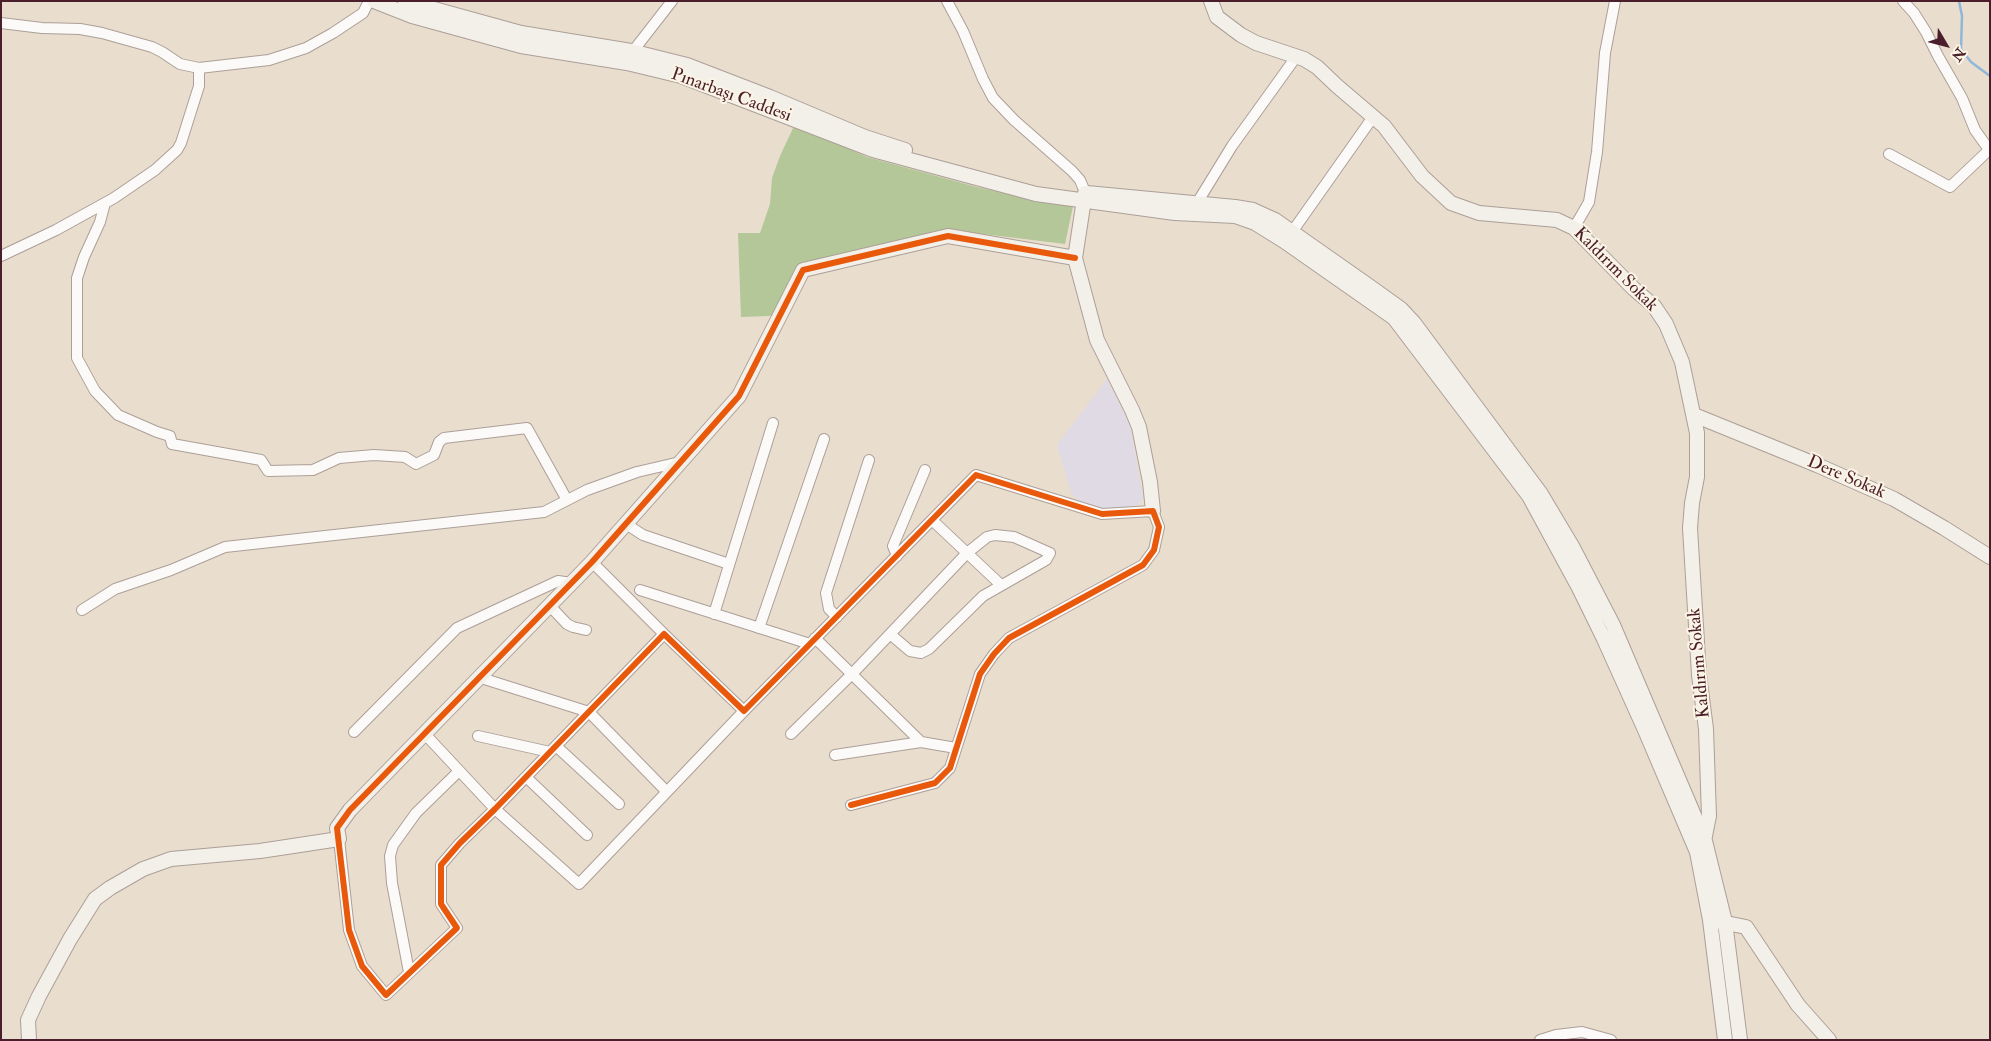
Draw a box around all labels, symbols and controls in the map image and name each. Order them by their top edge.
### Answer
north arrow [1921,20,1971,70]
text: N [1948,44,1969,64]
street label: Pınarbaşı Caddesi [668,64,794,128]
street label: Kaldırım Sokak [1568,223,1662,317]
street label: Dere Sokak [1803,452,1889,504]
street label: Kaldırım Sokak [1684,607,1716,719]

